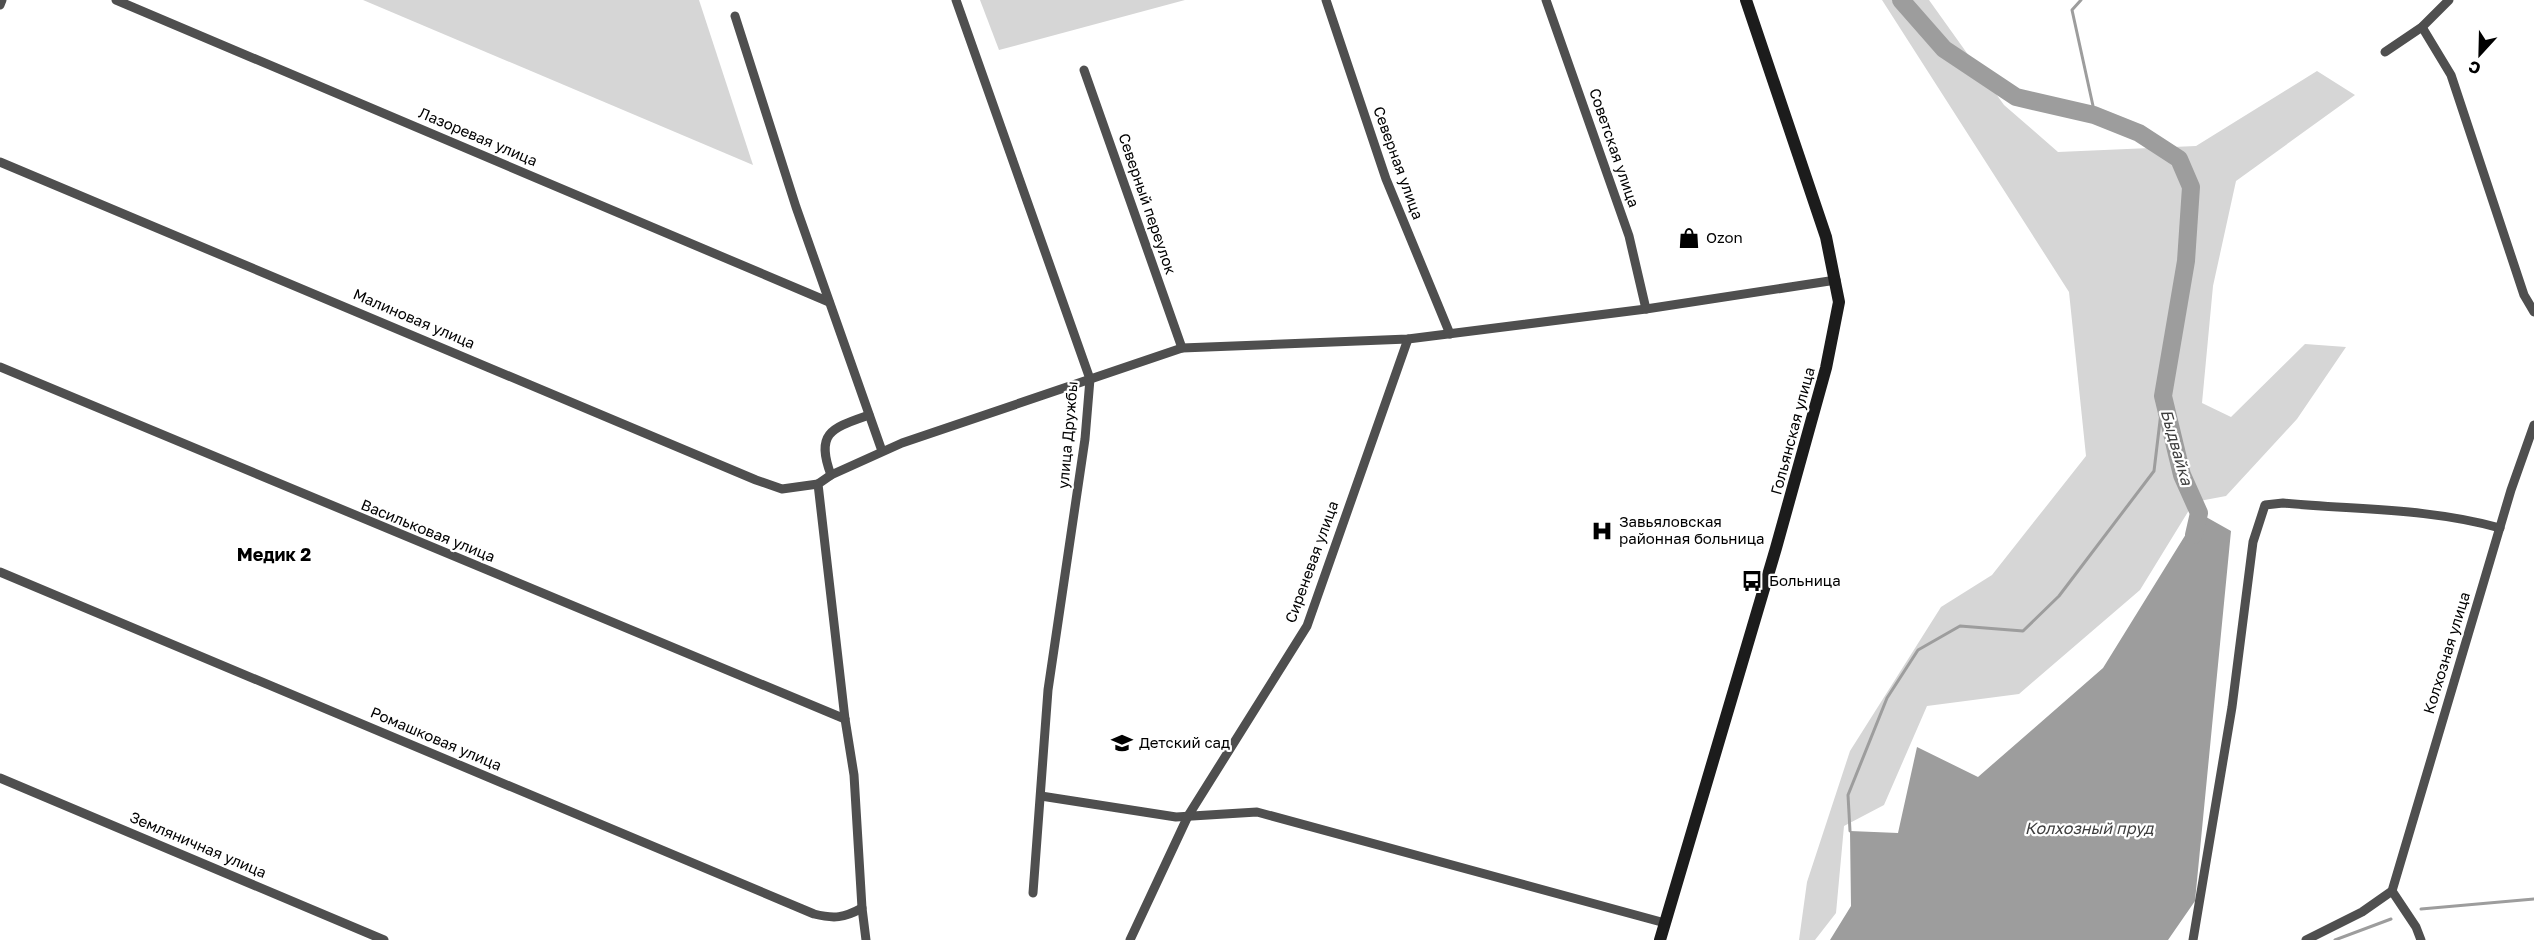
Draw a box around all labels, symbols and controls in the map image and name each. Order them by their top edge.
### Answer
north arrow [2450,24,2510,84]
text: С [2465,57,2483,79]
street label: Советская улица [1586,86,1644,210]
street label: Лазоревая улица [416,103,540,169]
street label: Северная улица [1370,104,1428,222]
street label: Северный переулок [1115,131,1181,277]
shop icon: Ozon [1677,226,1701,250]
place label: Ozon [1706,228,1743,246]
street label: Малиновая улица [351,284,478,352]
street label: Гольянская улица [1766,365,1818,496]
street label: улица Дружбы [1053,380,1081,489]
water label: Быдвайка [2157,407,2198,488]
street label: Васильковая улица [359,495,498,565]
street label: Сиреневая улица [1281,498,1341,625]
place label: Завьяловская районная больница [1619,512,1765,547]
hospital icon: Завьяловская районная больница [1590,519,1614,543]
district label: Медик 2 [237,543,311,565]
bus stop icon: Больница [1740,569,1764,593]
place label: Больница [1769,571,1841,589]
street label: Колхозная улица [2419,590,2473,716]
street label: Ромашковая улица [368,702,505,774]
school or university icon: Детский сад [1110,731,1134,755]
place label: Детский сад [1139,733,1230,751]
street label: Земляничная улица [127,807,270,881]
water label: Колхозный пруд [2025,818,2155,838]

